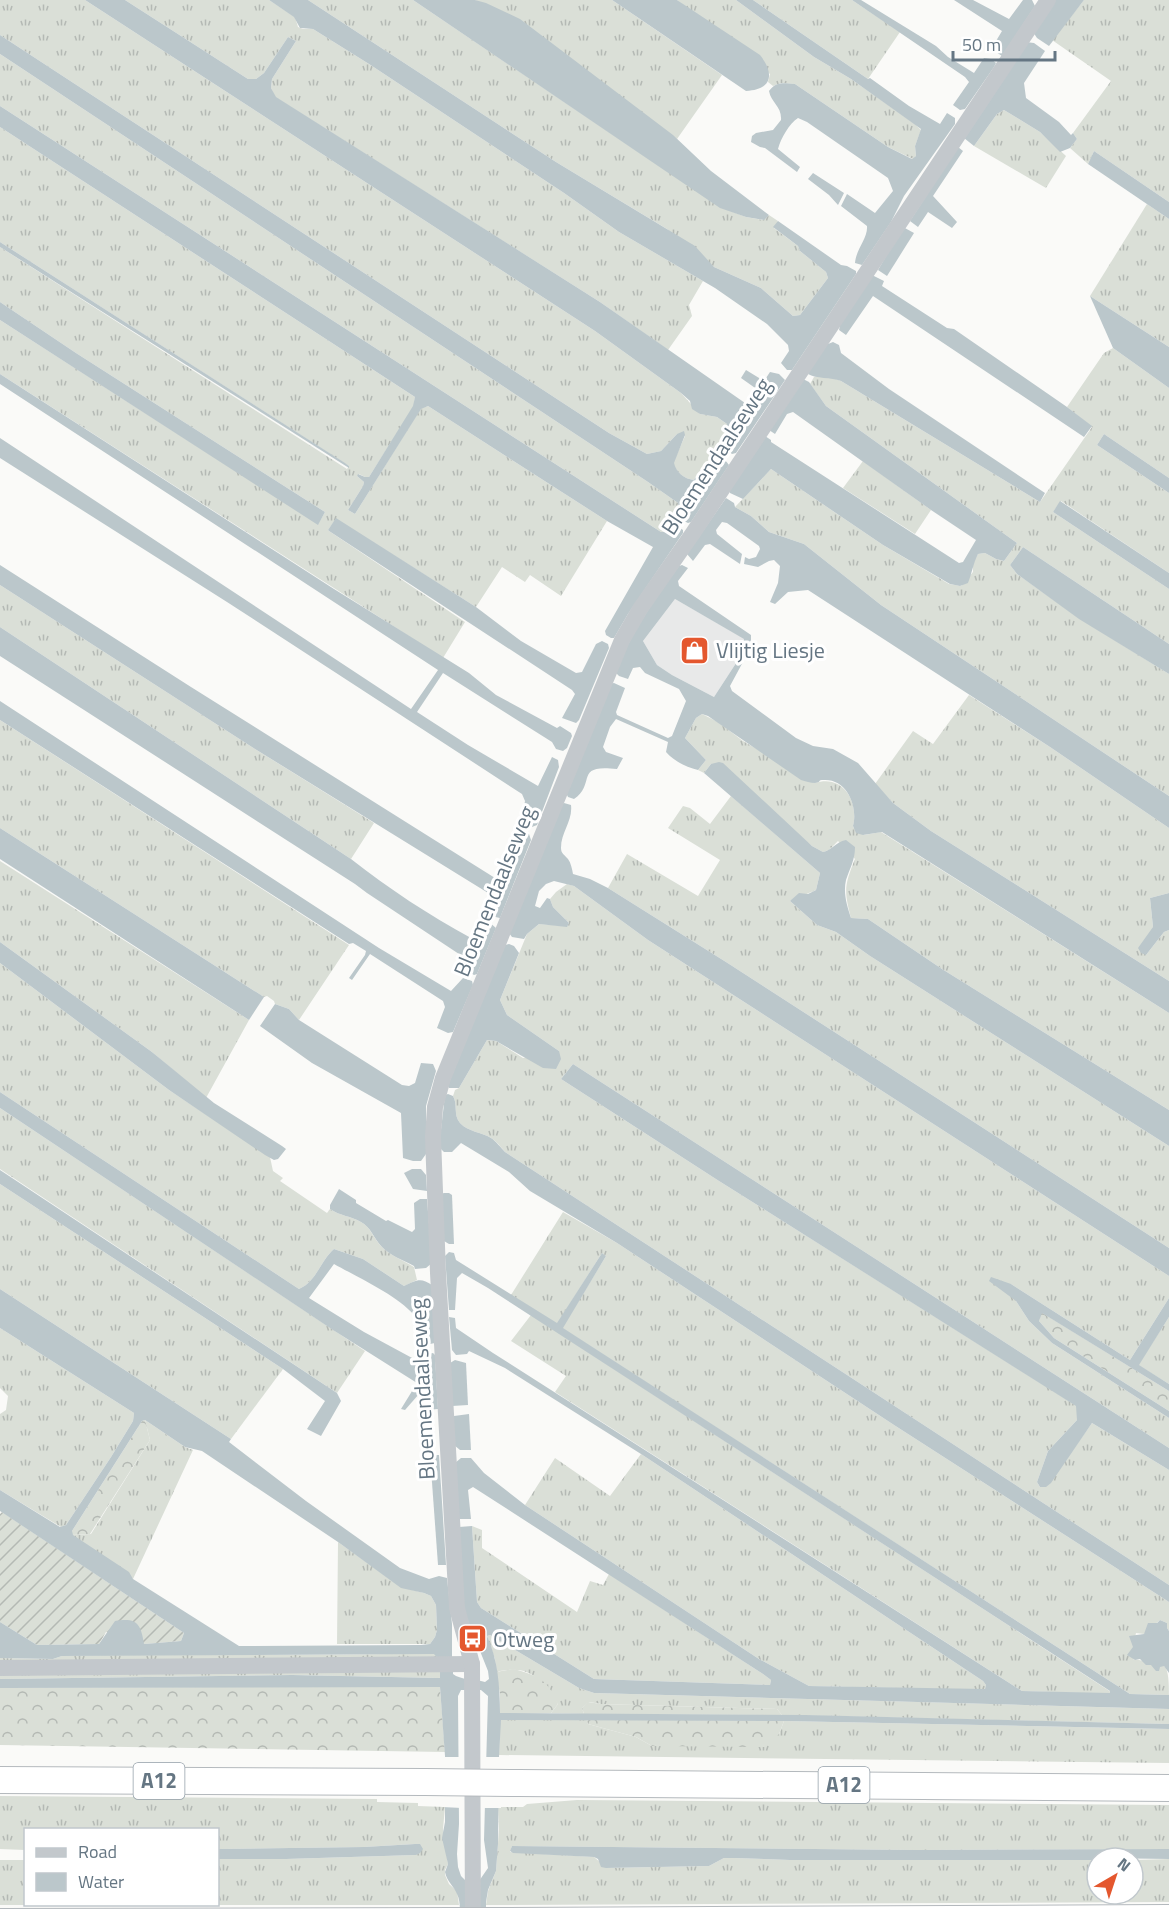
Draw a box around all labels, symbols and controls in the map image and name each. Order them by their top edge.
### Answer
scale bar [953,24,1055,62]
text: 50 m [962,31,1001,58]
street label: Bloemendaalseweg [652,371,780,541]
place label: Vlijtig Liesje [716,633,825,667]
shop icon: Vlijtig Liesje [679,634,711,666]
street label: Bloemendaalseweg [444,800,544,982]
street label: Bloemendaalseweg [400,1297,444,1481]
place label: Otweg [493,1622,554,1656]
bus stop icon: Otweg [456,1623,488,1655]
road number: A12 [134,1763,184,1799]
road number: A12 [818,1767,870,1803]
legend [24,1828,219,1906]
text: Road [78,1838,117,1865]
north arrow [1085,1846,1145,1906]
text: N [1113,1852,1136,1877]
text: Water [78,1868,124,1895]

